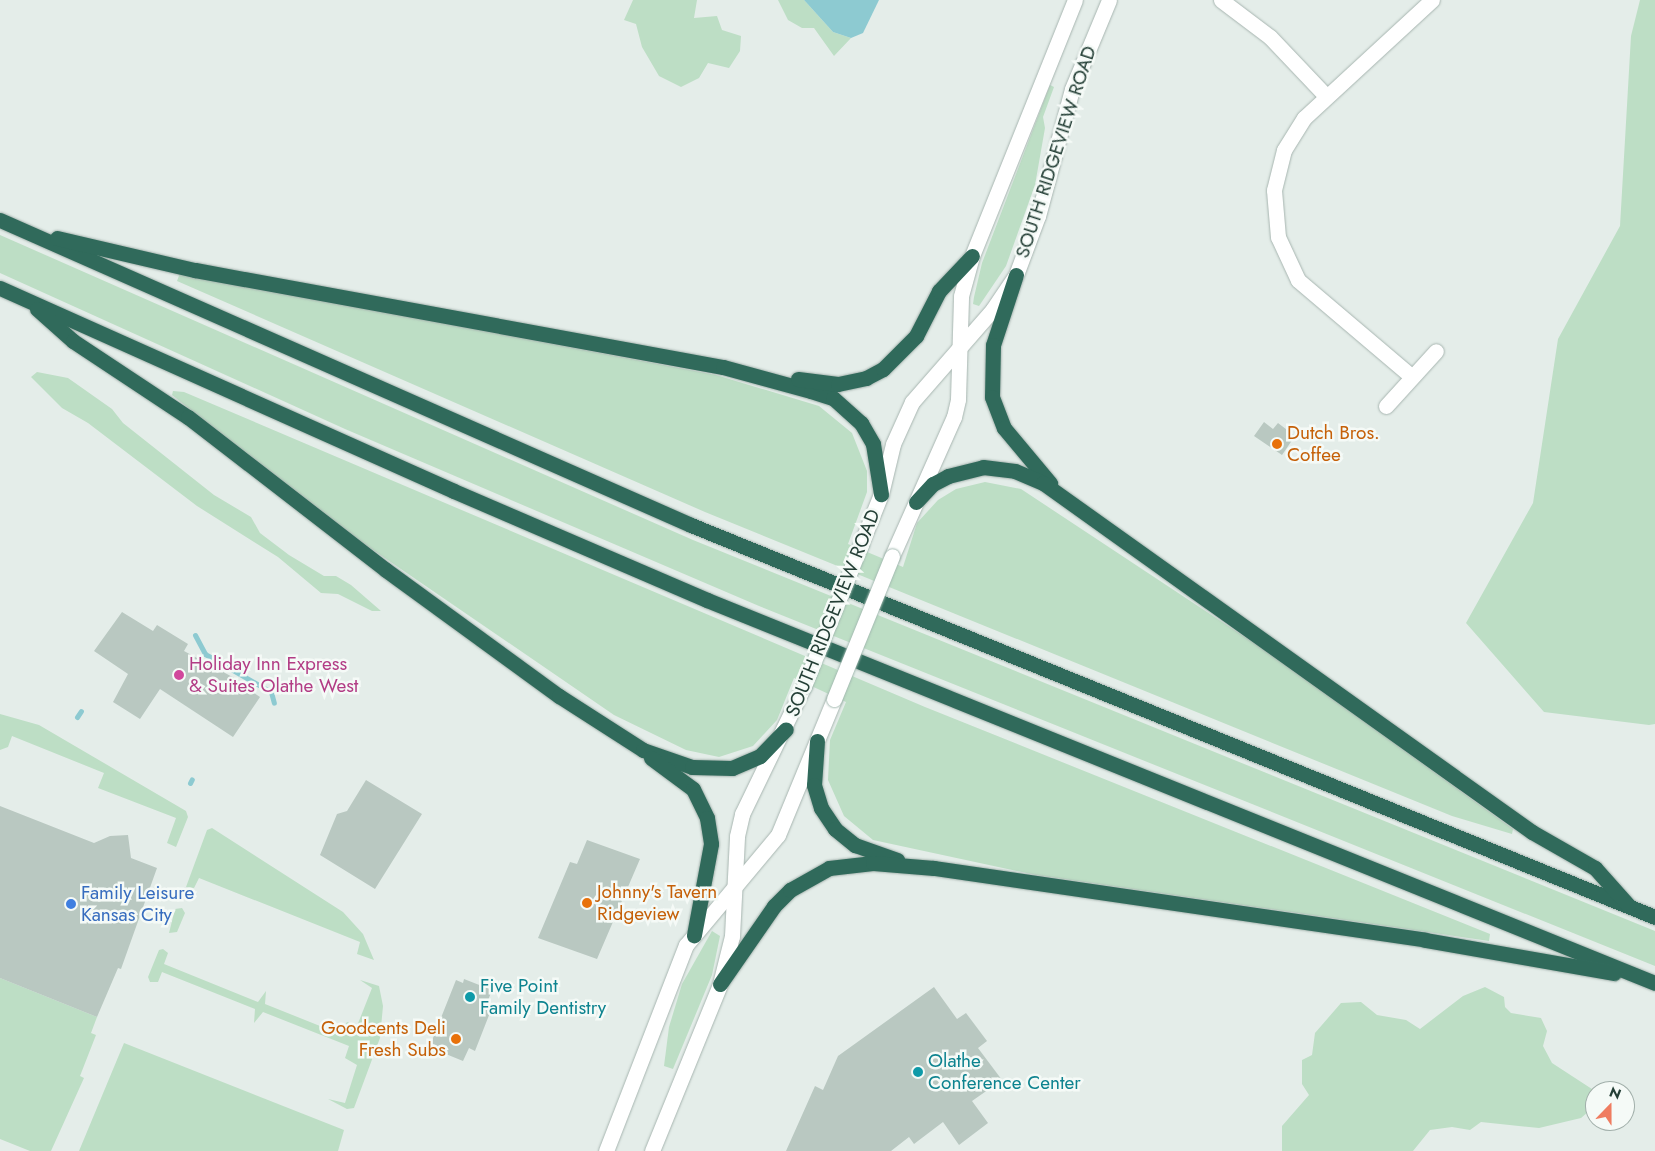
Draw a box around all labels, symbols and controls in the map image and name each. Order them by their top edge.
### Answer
street label: SOUTH RIDGEVIEW ROAD [1011,43,1101,261]
place label: Dutch Bros. Coffee [1287,422,1380,466]
marker: Dutch Bros. Coffee [1271,438,1283,450]
street label: SOUTH RIDGEVIEW ROAD [781,506,885,720]
place label: Holiday Inn Express & Suites Olathe West [189,653,358,697]
marker: Holiday Inn Express & Suites Olathe West [173,669,185,681]
place label: Johnny's Tavern Ridgeview [597,881,717,925]
place label: Family Leisure Kansas City [81,882,194,926]
marker: Johnny's Tavern Ridgeview [581,897,593,909]
marker: Family Leisure Kansas City [65,898,77,910]
place label: Five Point Family Dentistry [480,975,606,1019]
marker: Five Point Family Dentistry [464,991,476,1003]
place label: Goodcents Deli Fresh Subs [321,1017,446,1061]
marker: Goodcents Deli Fresh Subs [450,1033,462,1045]
place label: Olathe Conference Center [928,1050,1081,1094]
marker: Olathe Conference Center [912,1066,924,1078]
north arrow [1585,1081,1635,1131]
text: N [1606,1082,1624,1104]

